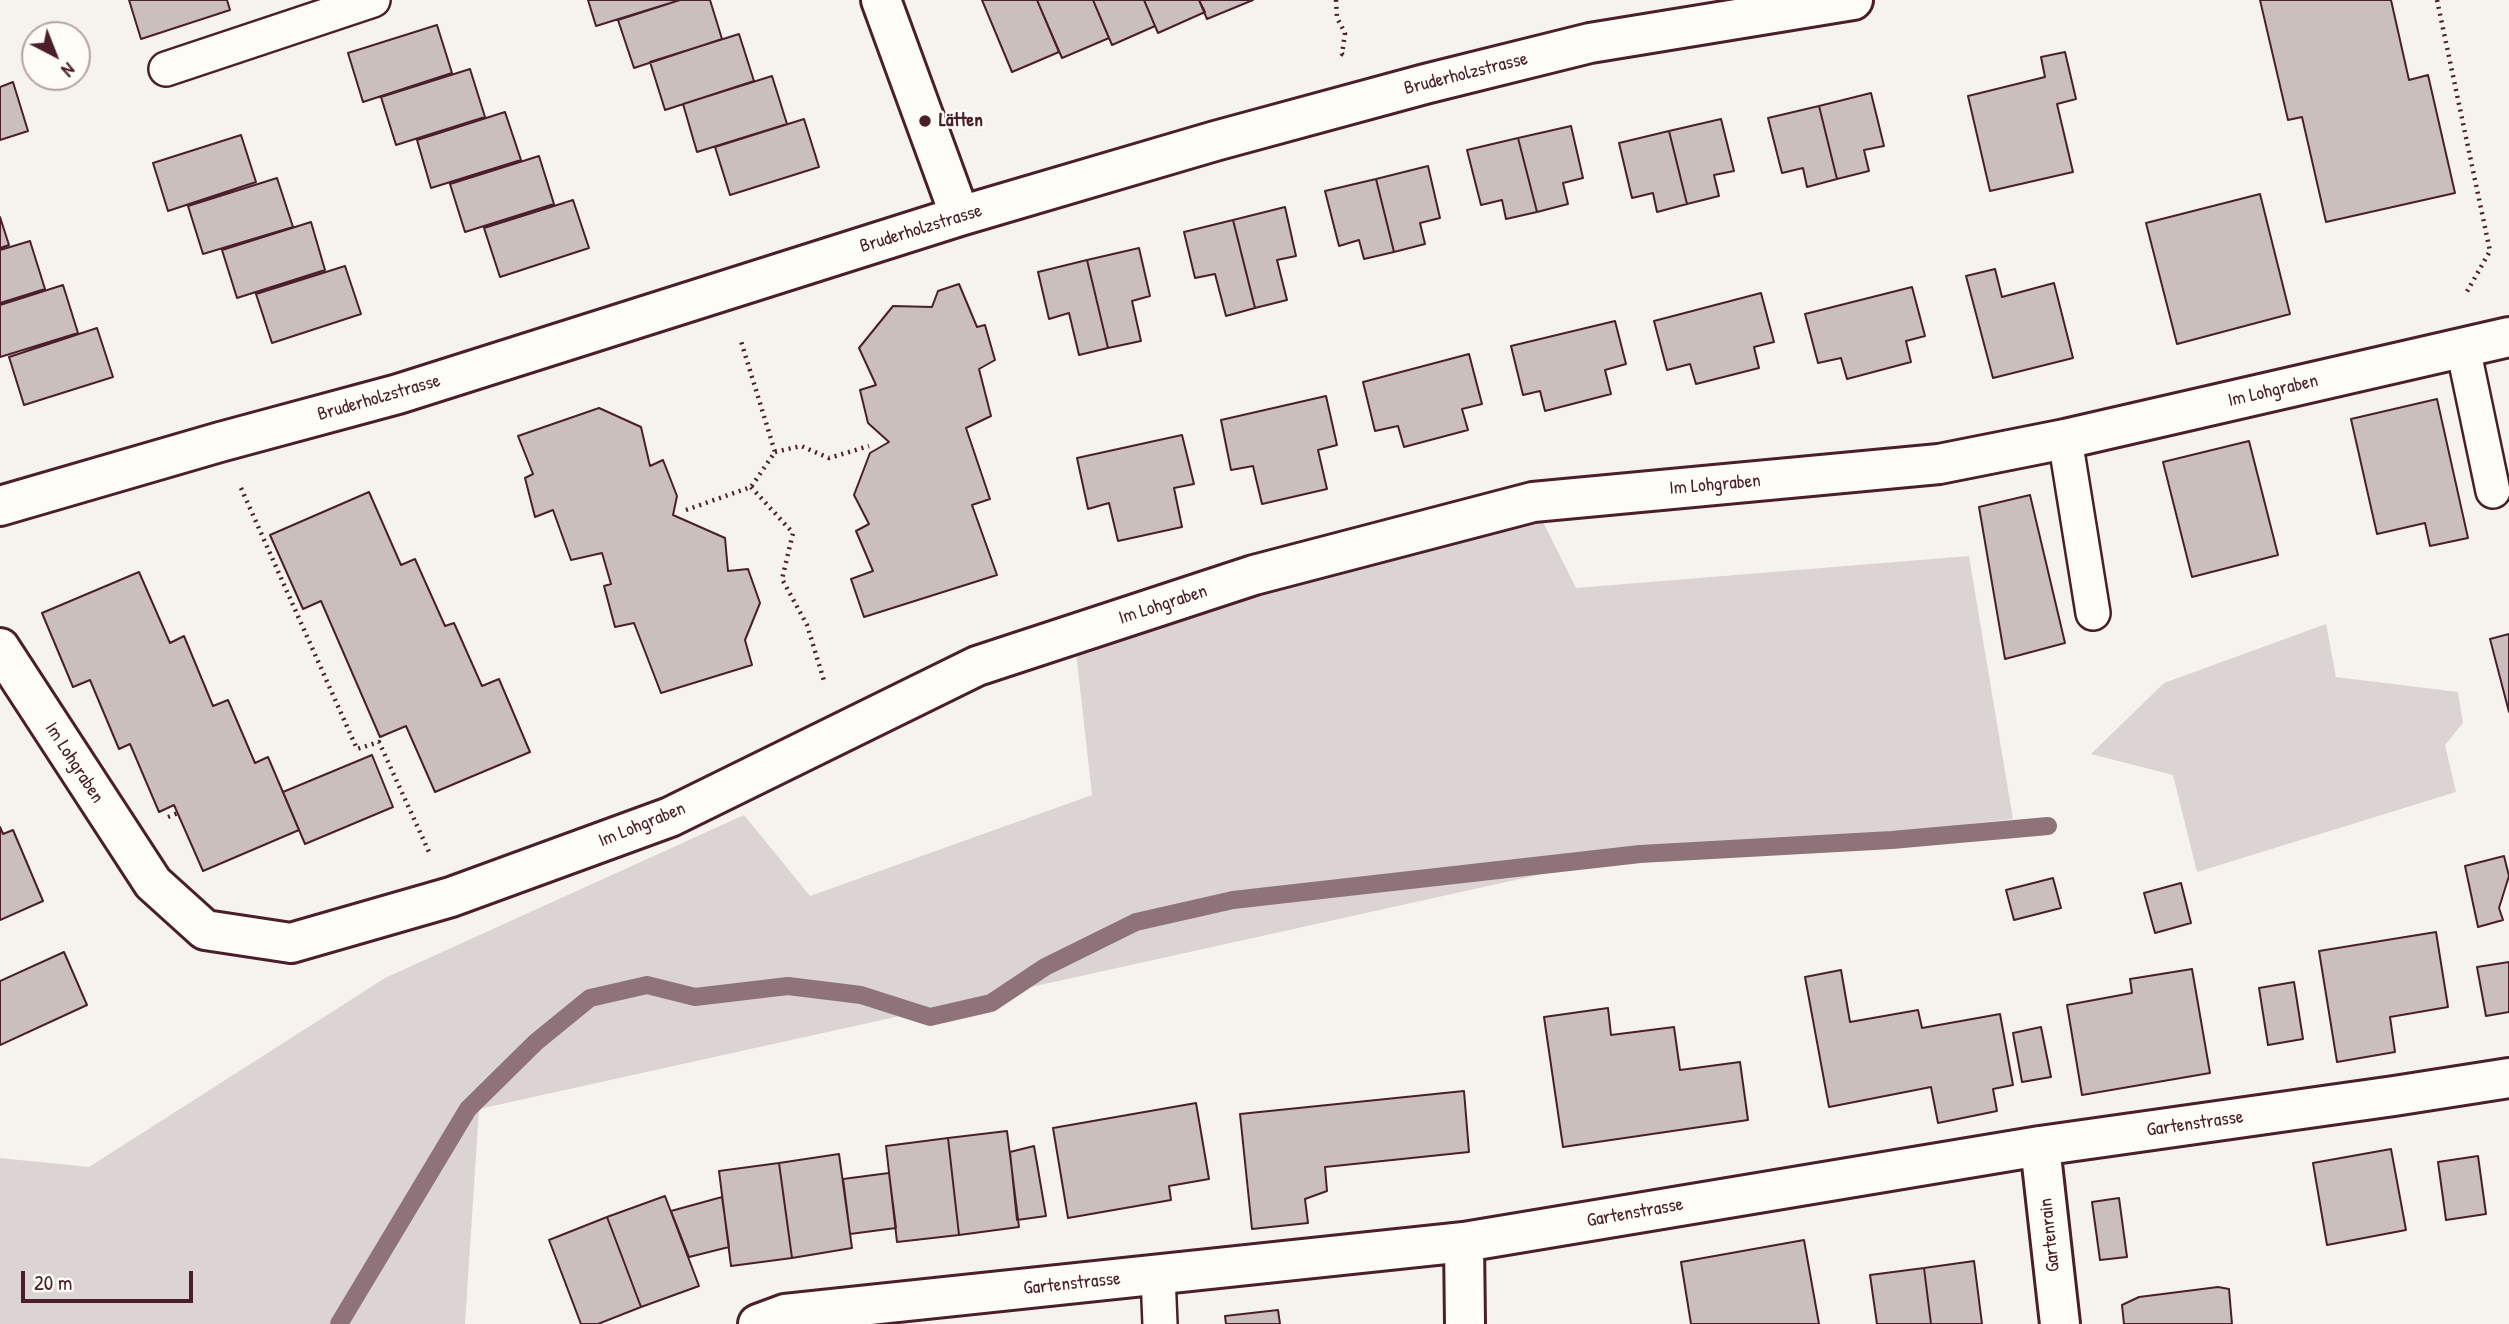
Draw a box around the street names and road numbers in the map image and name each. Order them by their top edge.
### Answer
street label: Bruderholzstrasse [1402,48,1530,100]
street label: Bruderholzstrasse [857,200,985,258]
street label: Bruderholzstrasse [315,370,443,426]
street label: Im Lohgraben [2226,370,2320,412]
street label: Im Lohgraben [1668,470,1762,500]
street label: Im Lohgraben [1116,580,1210,630]
street label: Im Lohgraben [39,718,109,808]
street label: Im Lohgraben [595,797,689,853]
street label: Gartenstrasse [2145,1106,2245,1142]
street label: Gartenstrasse [1585,1193,1685,1233]
street label: Gartenrain [2035,1197,2065,1273]
street label: Gartenstrasse [1022,1268,1122,1300]

